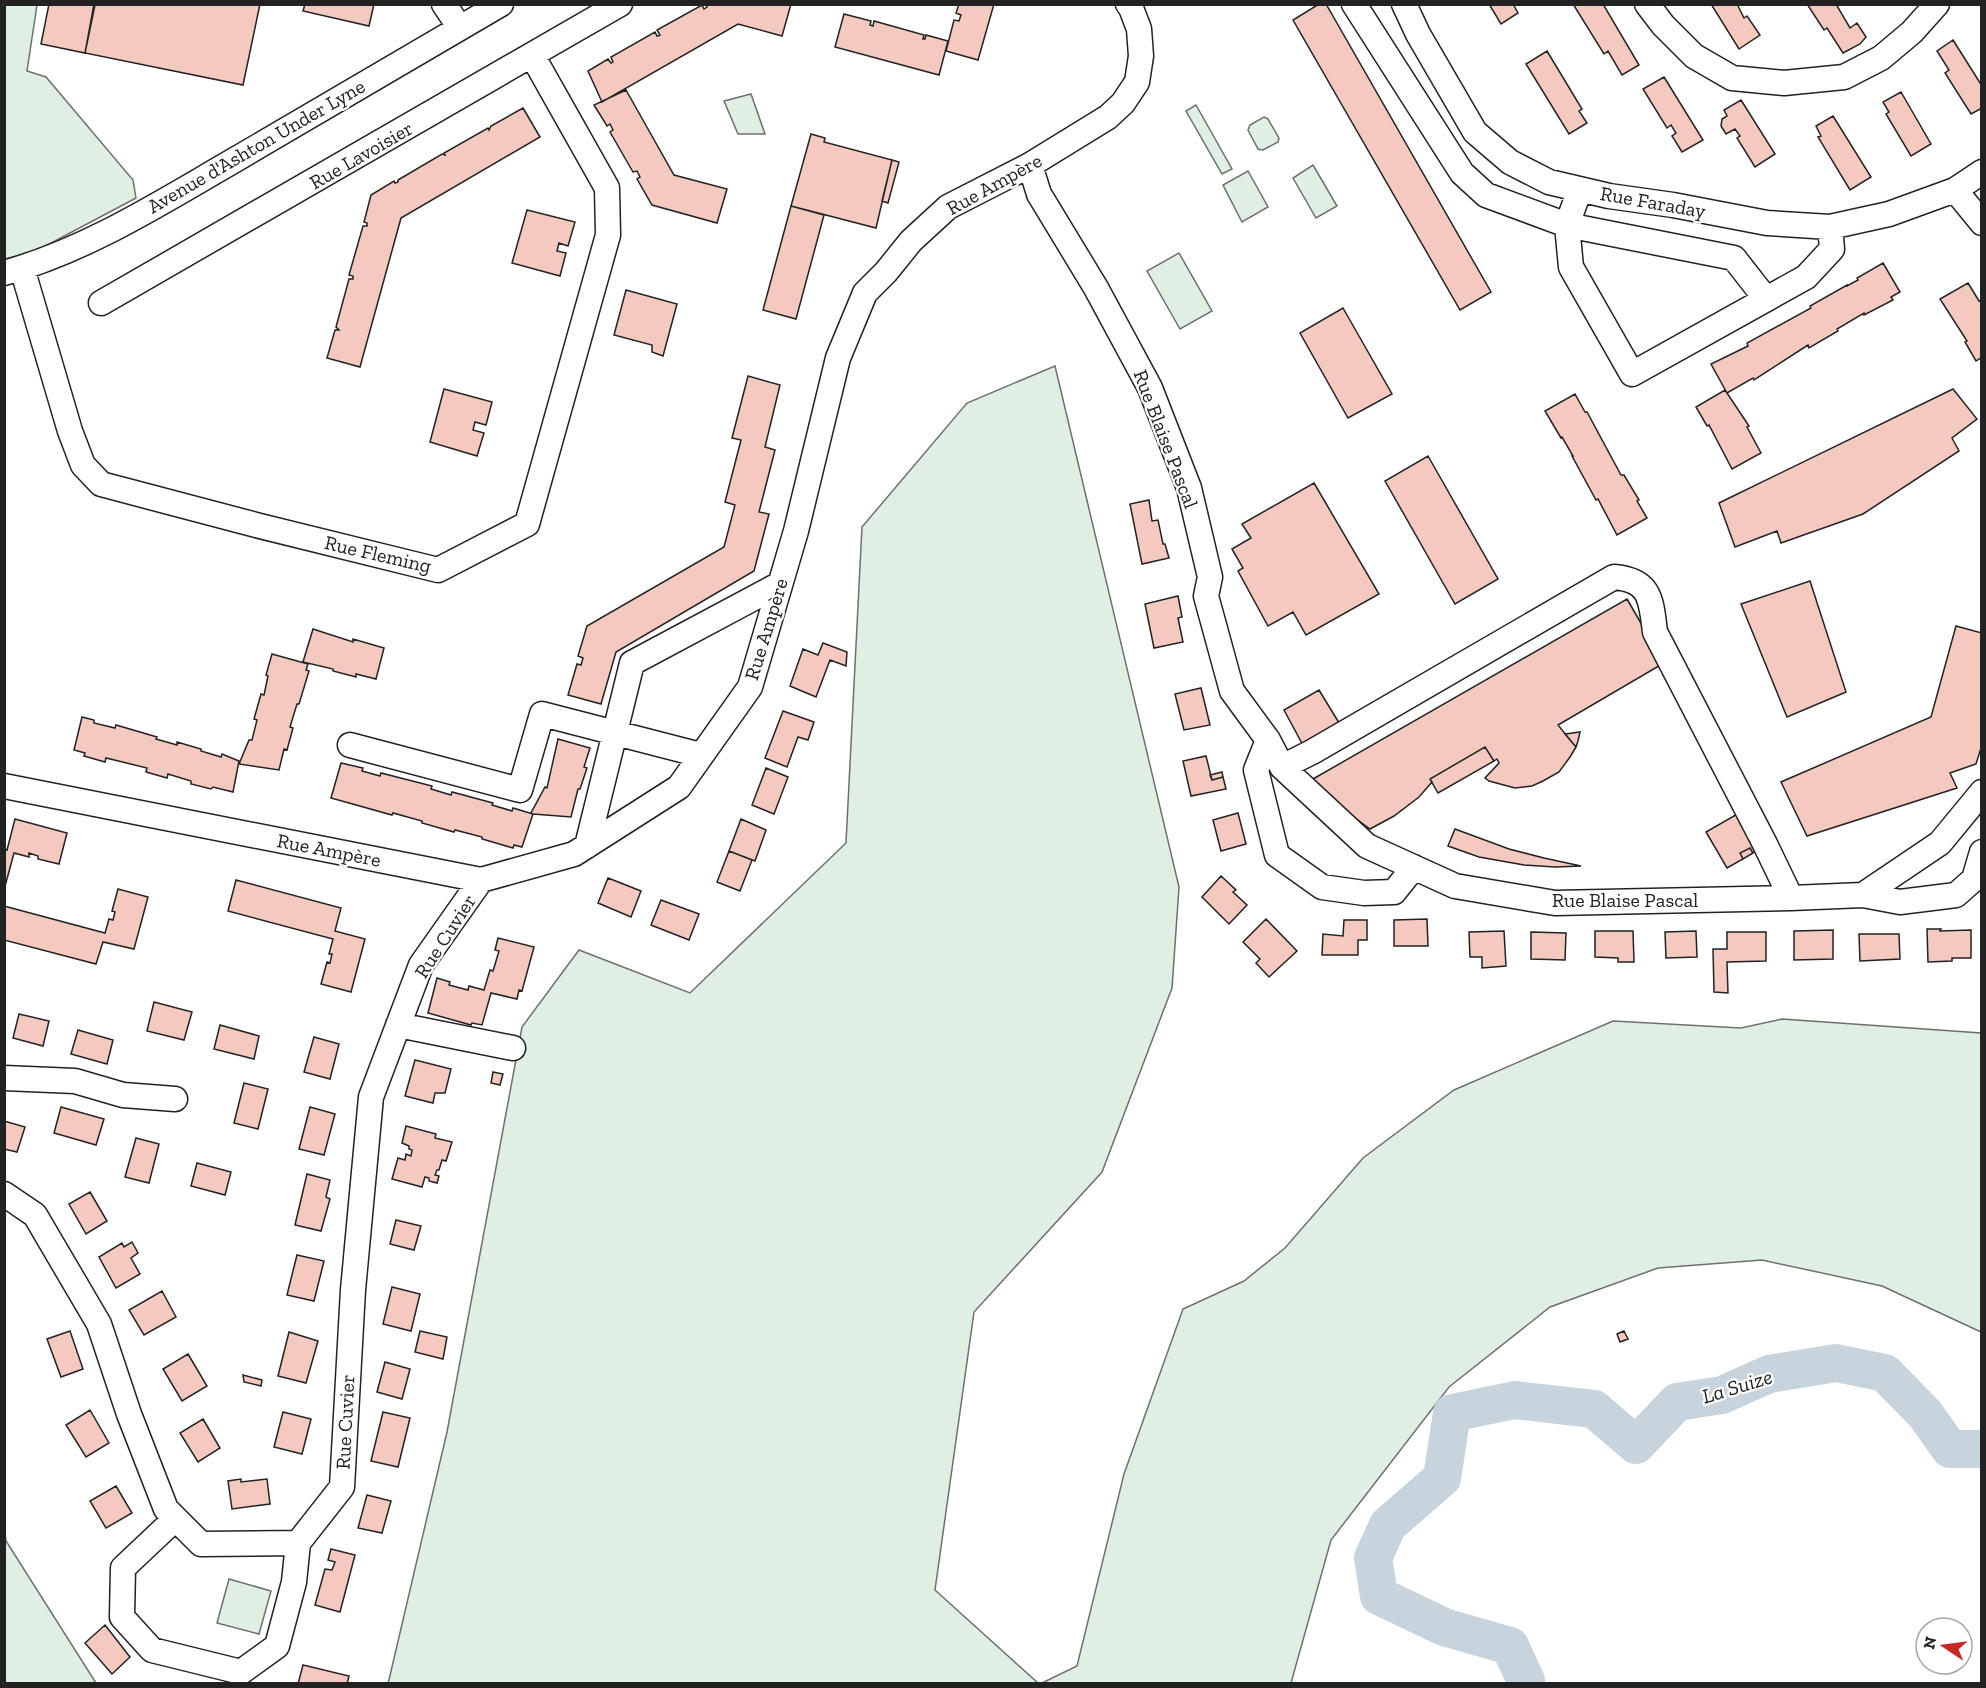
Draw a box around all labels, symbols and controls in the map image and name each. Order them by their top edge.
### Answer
street label: Avenue d'Ashton Under Lyne [143,74,369,218]
street label: Rue Lavoisier [305,116,417,194]
street label: Rue Ampère [942,148,1046,220]
street label: Rue Faraday [1598,181,1708,223]
street label: Rue Blaise Pascal [1129,366,1203,512]
street label: Rue Fleming [322,530,434,578]
street label: Rue Ampère [739,575,793,683]
street label: Rue Ampère [275,828,383,872]
street label: Rue Blaise Pascal [1552,888,1698,912]
street label: Rue Cuvier [409,890,481,982]
water label: La Suize [1699,1363,1775,1409]
street label: Rue Cuvier [331,1374,359,1470]
north arrow [1914,1616,1974,1676]
text: N [1919,1635,1940,1651]

